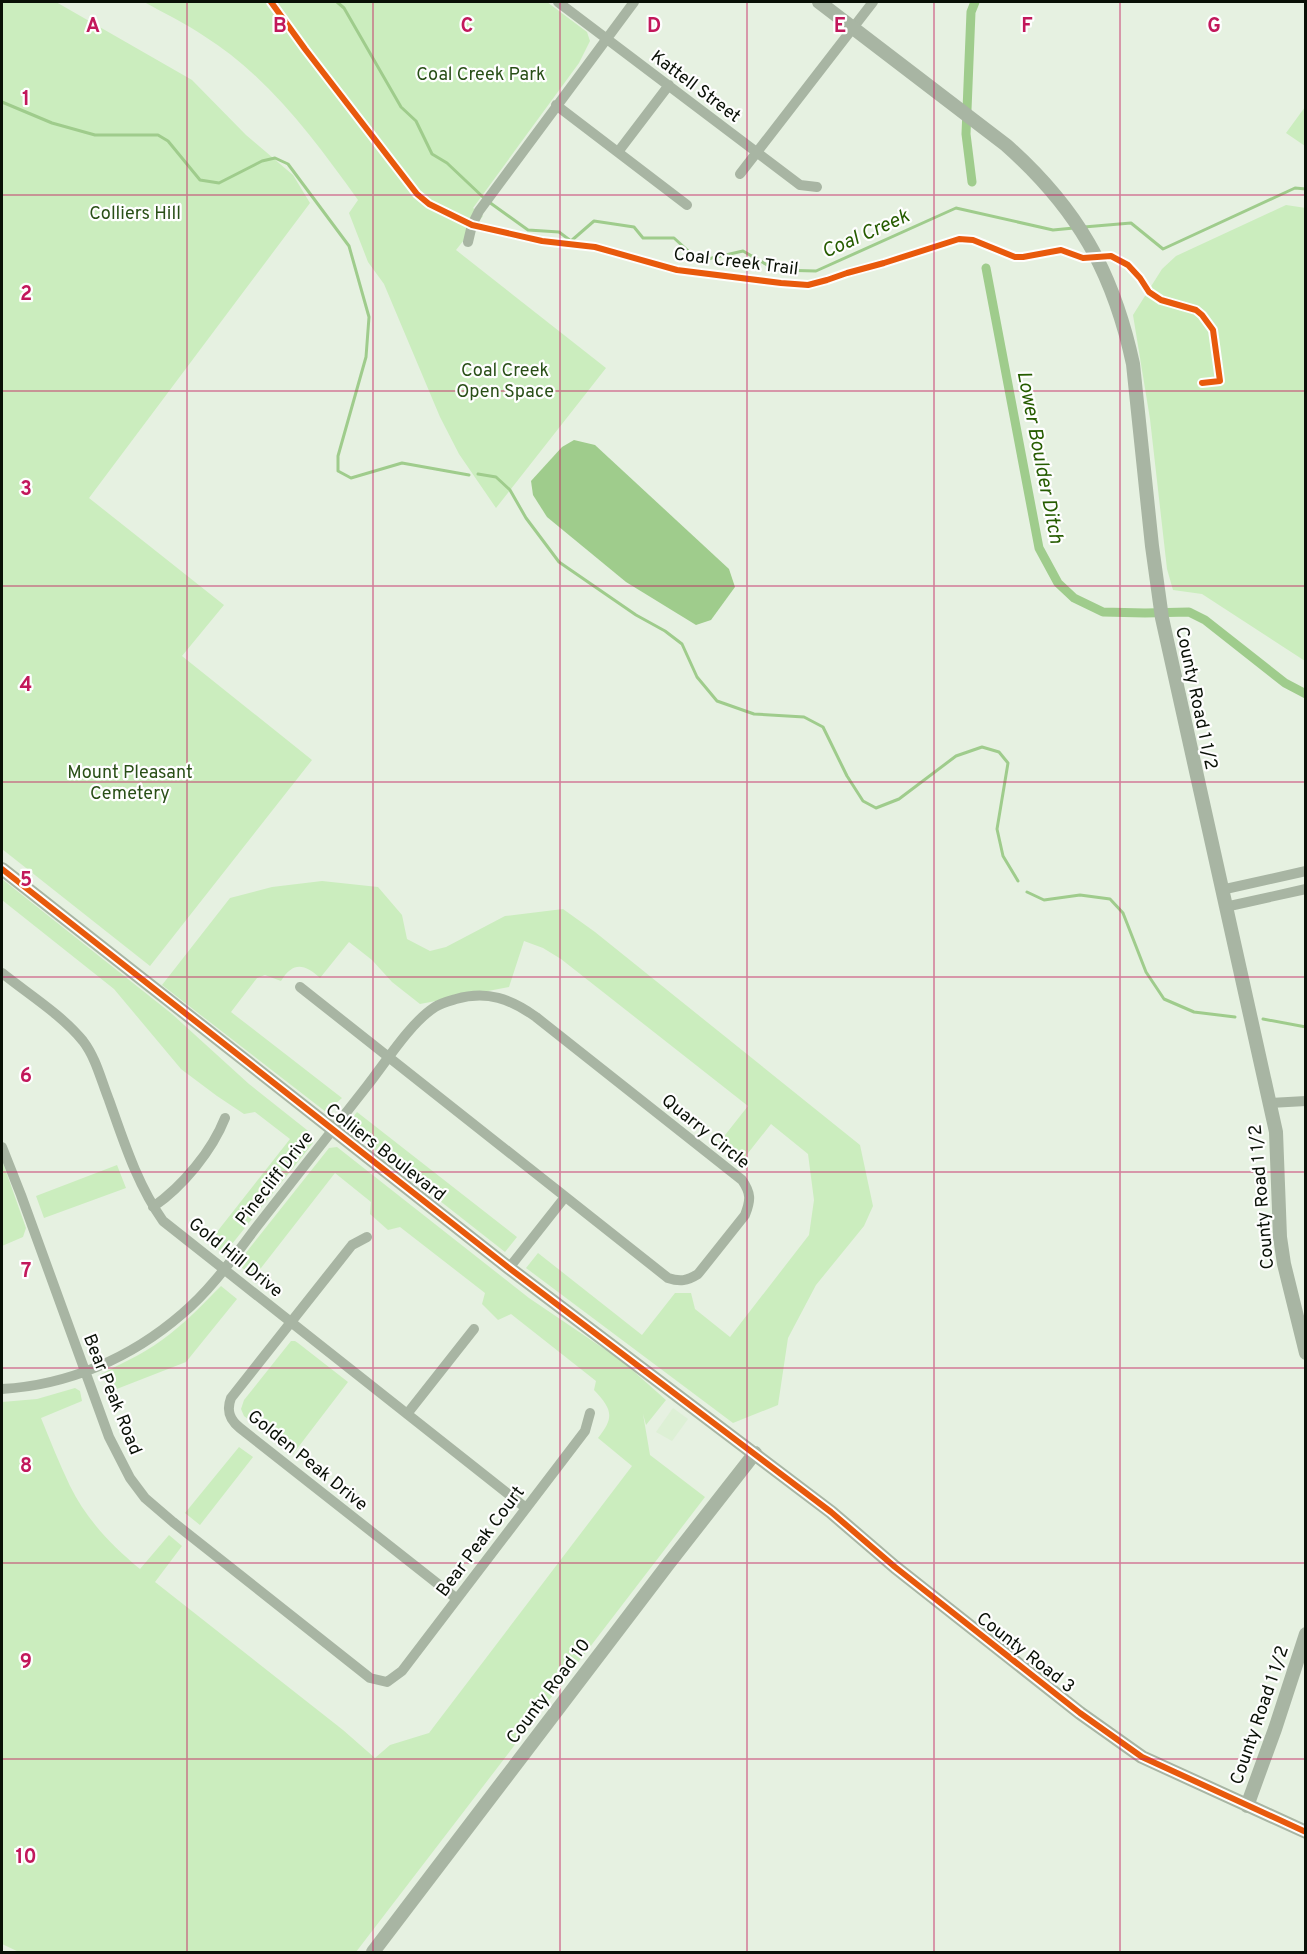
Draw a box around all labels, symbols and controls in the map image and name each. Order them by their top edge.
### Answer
text: A [86,14,100,40]
text: B [273,14,287,40]
text: C [461,14,473,40]
text: D [647,14,661,40]
text: E [834,14,846,40]
text: F [1021,14,1033,40]
text: G [1207,14,1221,40]
street label: Kattell Street [645,46,745,129]
park label: Coal Creek Park [416,64,546,87]
text: 1 [22,87,30,113]
park label: Colliers Hill [89,203,181,226]
water label: Coal Creek [818,204,915,266]
street label: Coal Creek Trail [672,243,800,282]
text: 2 [20,282,32,308]
park label: Coal Creek Open Space [456,360,554,404]
water label: Lower Boulder Ditch [1010,369,1069,546]
text: 3 [20,477,32,503]
street label: County Road 1 1/2 [1169,625,1222,772]
text: 4 [20,673,32,699]
park label: Mount Pleasant Cemetery [67,762,193,806]
text: 5 [20,868,32,894]
text: 6 [20,1064,32,1090]
street label: Quarry Circle [656,1090,754,1175]
street label: Colliers Boulevard [320,1099,450,1207]
street label: County Road 1 1/2 [1245,1123,1280,1270]
street label: Pinecliff Drive [231,1127,319,1231]
street label: Gold Hill Drive [183,1213,287,1303]
text: 7 [21,1259,31,1285]
street label: Bear Peak Road [77,1331,146,1458]
street label: Golden Peak Drive [242,1406,372,1517]
text: 8 [20,1454,32,1480]
street label: Bear Peak Court [432,1482,530,1602]
street label: County Road 3 [971,1608,1079,1699]
street label: County Road 10 [502,1635,596,1749]
street label: County Road 1 1/2 [1226,1643,1295,1788]
text: 9 [20,1650,32,1676]
text: 10 [15,1845,37,1871]

